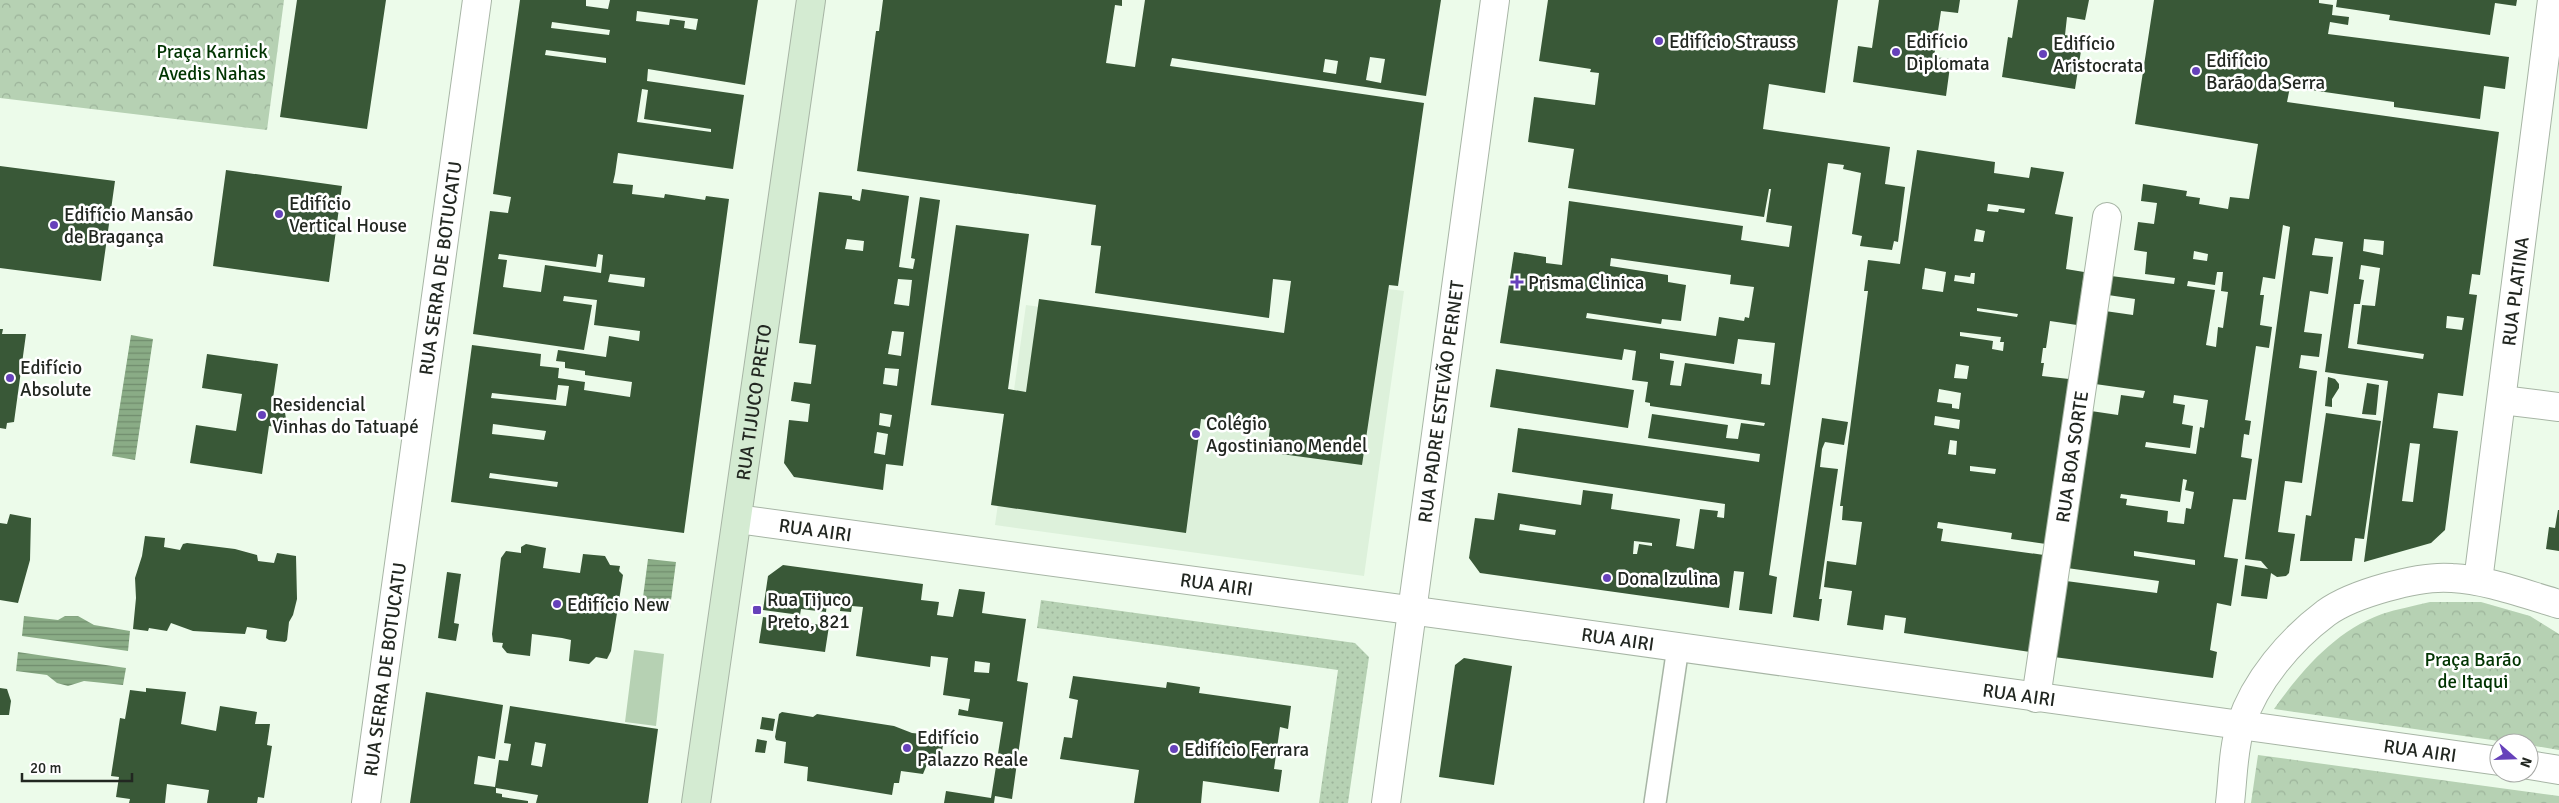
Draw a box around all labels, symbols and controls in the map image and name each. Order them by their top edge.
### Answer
place label: Edifício Strauss [1669,30,1796,54]
place label: Edifício Diplomata [1906,30,1990,76]
place label: Edifício Aristocrata [2053,32,2143,78]
marker: Edifício Strauss [1653,35,1665,47]
park label: Praça Karnick Avedis Nahas [156,40,268,86]
marker: Edifício Diplomata [1890,46,1902,58]
marker: Edifício Aristocrata [2037,48,2049,60]
place label: Edifício Barão da Serra [2206,49,2325,95]
marker: Edifício Barão da Serra [2190,65,2202,77]
street label: RUA SERRA DE BOTUCATU [414,160,468,377]
place label: Edifício Vertical House [289,192,407,238]
place label: Edifício Mansão de Bragança [64,203,193,249]
marker: Edifício Vertical House [273,208,285,220]
marker: Edifício Mansão de Bragança [48,219,60,231]
street label: RUA PLATINA [2497,235,2535,347]
place label: Prisma Clinica [1528,271,1644,295]
marker: Prisma Clinica [1510,275,1524,289]
street label: RUA PADRE ESTEVÃO PERNET [1413,279,1470,524]
street label: RUA TIJUCO PRETO [731,322,777,482]
place label: Edifício Absolute [20,356,92,402]
marker: Edifício Absolute [4,372,16,384]
street label: RUA BOA SORTE [2051,389,2094,524]
place label: Residencial Vinhas do Tatuapé [272,393,419,439]
marker: Residencial Vinhas do Tatuapé [256,409,268,421]
place label: Colégio Agostiniano Mendel [1206,412,1368,458]
marker: Colégio Agostiniano Mendel [1190,428,1202,440]
street label: RUA AIRI [777,514,853,547]
street label: RUA SERRA DE BOTUCATU [359,561,412,778]
place label: Dona Izulina [1617,567,1718,591]
street label: RUA AIRI [1178,568,1255,602]
marker: Dona Izulina [1601,572,1613,584]
place label: Rua Tijuco Preto, 821 [767,588,851,634]
place label: Edifício New [567,593,669,617]
marker: Edifício New [551,598,563,610]
marker: Rua Tijuco Preto, 821 [751,604,763,616]
street label: RUA AIRI [1580,623,1656,657]
park label: Praça Barão de Itaqui [2424,648,2522,694]
street label: RUA AIRI [1981,678,2057,712]
place label: Edifício Palazzo Reale [917,726,1028,772]
north arrow [2489,733,2539,783]
street label: RUA AIRI [2382,734,2458,768]
place label: Edifício Ferrara [1184,738,1309,762]
marker: Edifício Palazzo Reale [901,742,913,754]
marker: Edifício Ferrara [1168,743,1180,755]
scale bar [22,750,132,782]
text: N [2516,755,2535,770]
text: 20 m [30,759,61,777]

